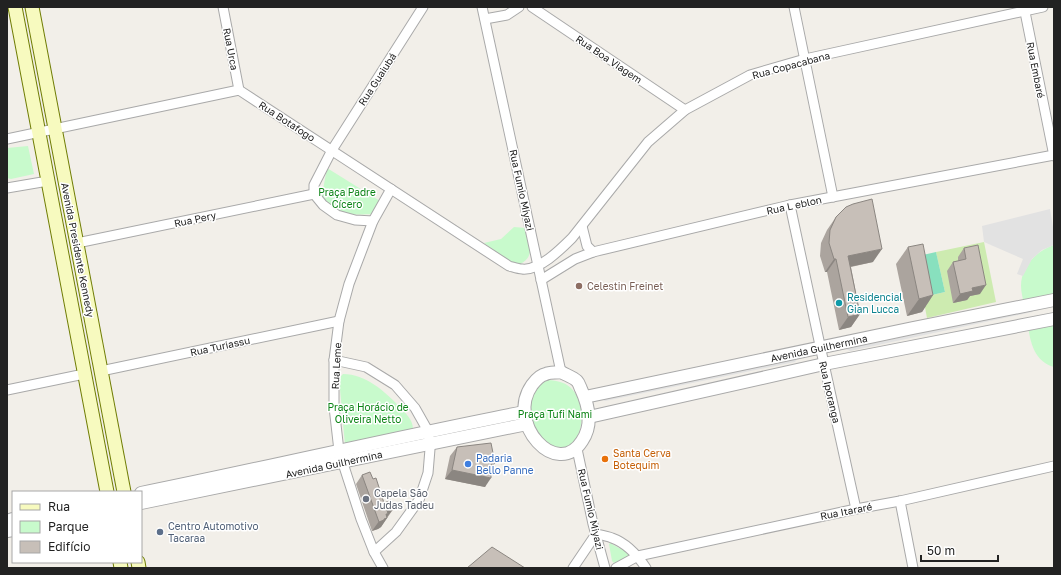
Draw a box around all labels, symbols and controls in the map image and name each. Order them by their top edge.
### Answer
street label: Rua Urca [221,27,241,71]
street label: Rua Boa Viagem [574,32,645,86]
street label: Rua Embaré [1025,41,1047,99]
street label: Rua Copacabana [751,49,831,81]
street label: Rua Guaiubá [356,51,398,107]
street label: Rua Botafogo [257,98,317,144]
street label: Rua Fumio Miyazi [508,148,536,232]
street label: Avenida Presidente Kennedy [59,182,97,319]
park label: Praça Padre Cícero [318,186,376,210]
street label: Rua L eblon [765,193,823,217]
street label: Rua Pery [173,209,218,229]
place label: Celestin Freinet [587,280,663,292]
marker: Celestin Freinet [574,281,584,291]
place label: Residencial Gian Lucca [847,291,903,315]
marker: Residencial Gian Lucca [834,298,844,308]
street label: Avenida Guilhermina [770,332,868,364]
street label: Rua Turiassu [189,334,251,358]
street label: Rua Leme [329,342,343,390]
street label: Rua Iporanga [817,360,843,424]
park label: Praça Horácio de Oliveira Netto [327,401,409,425]
park label: Praça Tufi Nami [518,408,592,420]
place label: Santa Cerva Botequim [613,447,671,471]
street label: Avenida Guilhermina [285,448,383,480]
place label: Padaria Bello Panne [476,452,534,476]
marker: Santa Cerva Botequim [600,454,610,464]
marker: Padaria Bello Panne [463,459,473,469]
street label: Rua Fumio Miyazi [576,467,606,551]
place label: Capela São Judas Tadeu [374,487,434,511]
legend [12,491,142,563]
marker: Capela São Judas Tadeu [361,494,371,504]
text: Rua [48,499,70,514]
street label: Rua Itararé [819,500,873,522]
text: Parque [48,519,89,534]
place label: Centro Automotivo Tacaraa [168,520,258,544]
marker: Centro Automotivo Tacaraa [155,527,165,537]
scale bar [921,537,998,563]
text: Edifício [48,539,90,554]
text: 50 m [927,543,955,558]

